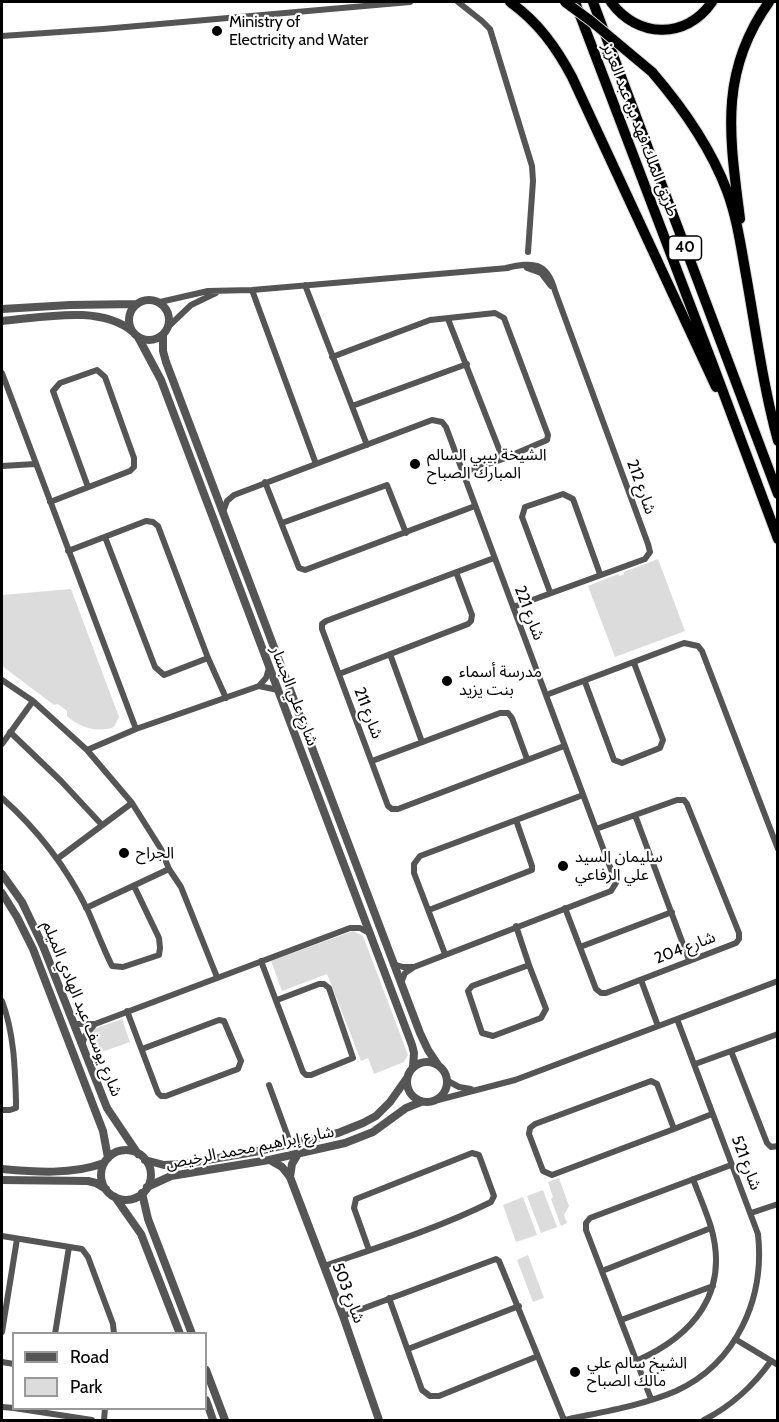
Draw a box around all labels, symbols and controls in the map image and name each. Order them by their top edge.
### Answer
place label: Ministry of Electricity and Water [229,12,368,50]
marker: Ministry of Electricity and Water [210,24,224,38]
street label: طريق الملك فهد بن عبد العزيز [598,41,682,219]
road number: 40 [668,236,702,260]
place label: الشيخة بيبي السالم المبارك الصباح [427,445,547,483]
marker: الشيخة بيبي السالم المبارك الصباح [408,457,422,471]
street label: شارع 212 [622,457,660,517]
street label: شارع 221 [510,583,548,643]
street label: شارع علي الجسار [266,643,322,749]
place label: مدرسة أسماء بنت يزيد [459,662,542,700]
marker: مدرسة أسماء بنت يزيد [440,674,454,688]
street label: شارع 211 [349,685,387,741]
place label: الجراح [136,843,174,863]
marker: الجراح [117,846,131,860]
place label: سليمان السيد علي الرفاعي [575,847,663,885]
marker: سليمان السيد علي الرفاعي [556,859,570,873]
street label: شارع يوسف عبد الهادي الميلم [38,918,126,1100]
street label: شارع 204 [652,928,718,968]
street label: شارع إبراهيم محمد الرخيص [164,1122,336,1174]
street label: شارع 521 [727,1133,765,1193]
street label: شارع 503 [328,1260,368,1326]
legend [12,1332,207,1410]
text: Road [70,1346,109,1368]
place label: الشيخ سالم علي مالك الصباح [587,1353,687,1391]
marker: الشيخ سالم علي مالك الصباح [568,1365,582,1379]
text: Park [70,1376,102,1398]

